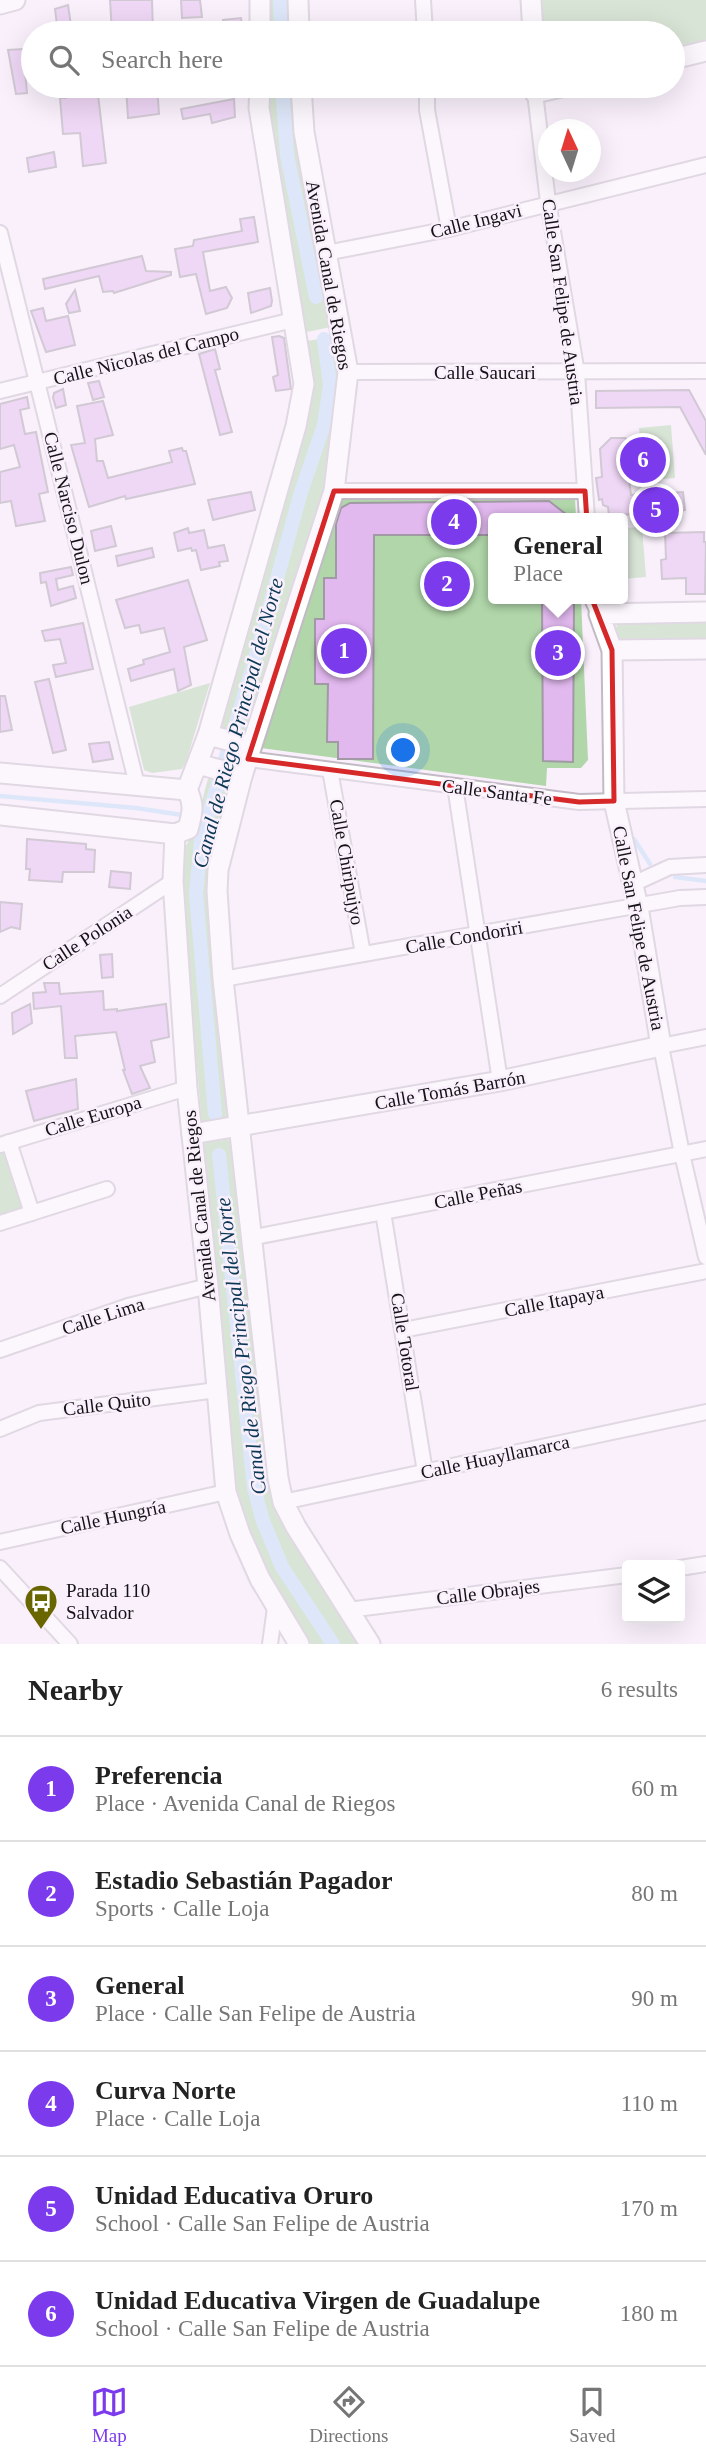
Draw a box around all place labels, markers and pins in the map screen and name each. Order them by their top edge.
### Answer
pin: 6 [620,434,666,486]
pin: 5 [633,484,679,536]
pin: 4 [431,496,477,548]
pin: 2 [424,558,470,610]
pin: 1 [321,625,367,677]
pin: 3 [535,627,581,679]
place label: Parada 110 Salvador [66,1580,150,1623]
bus stop icon: Parada 110 Salvador [22,1582,60,1631]

